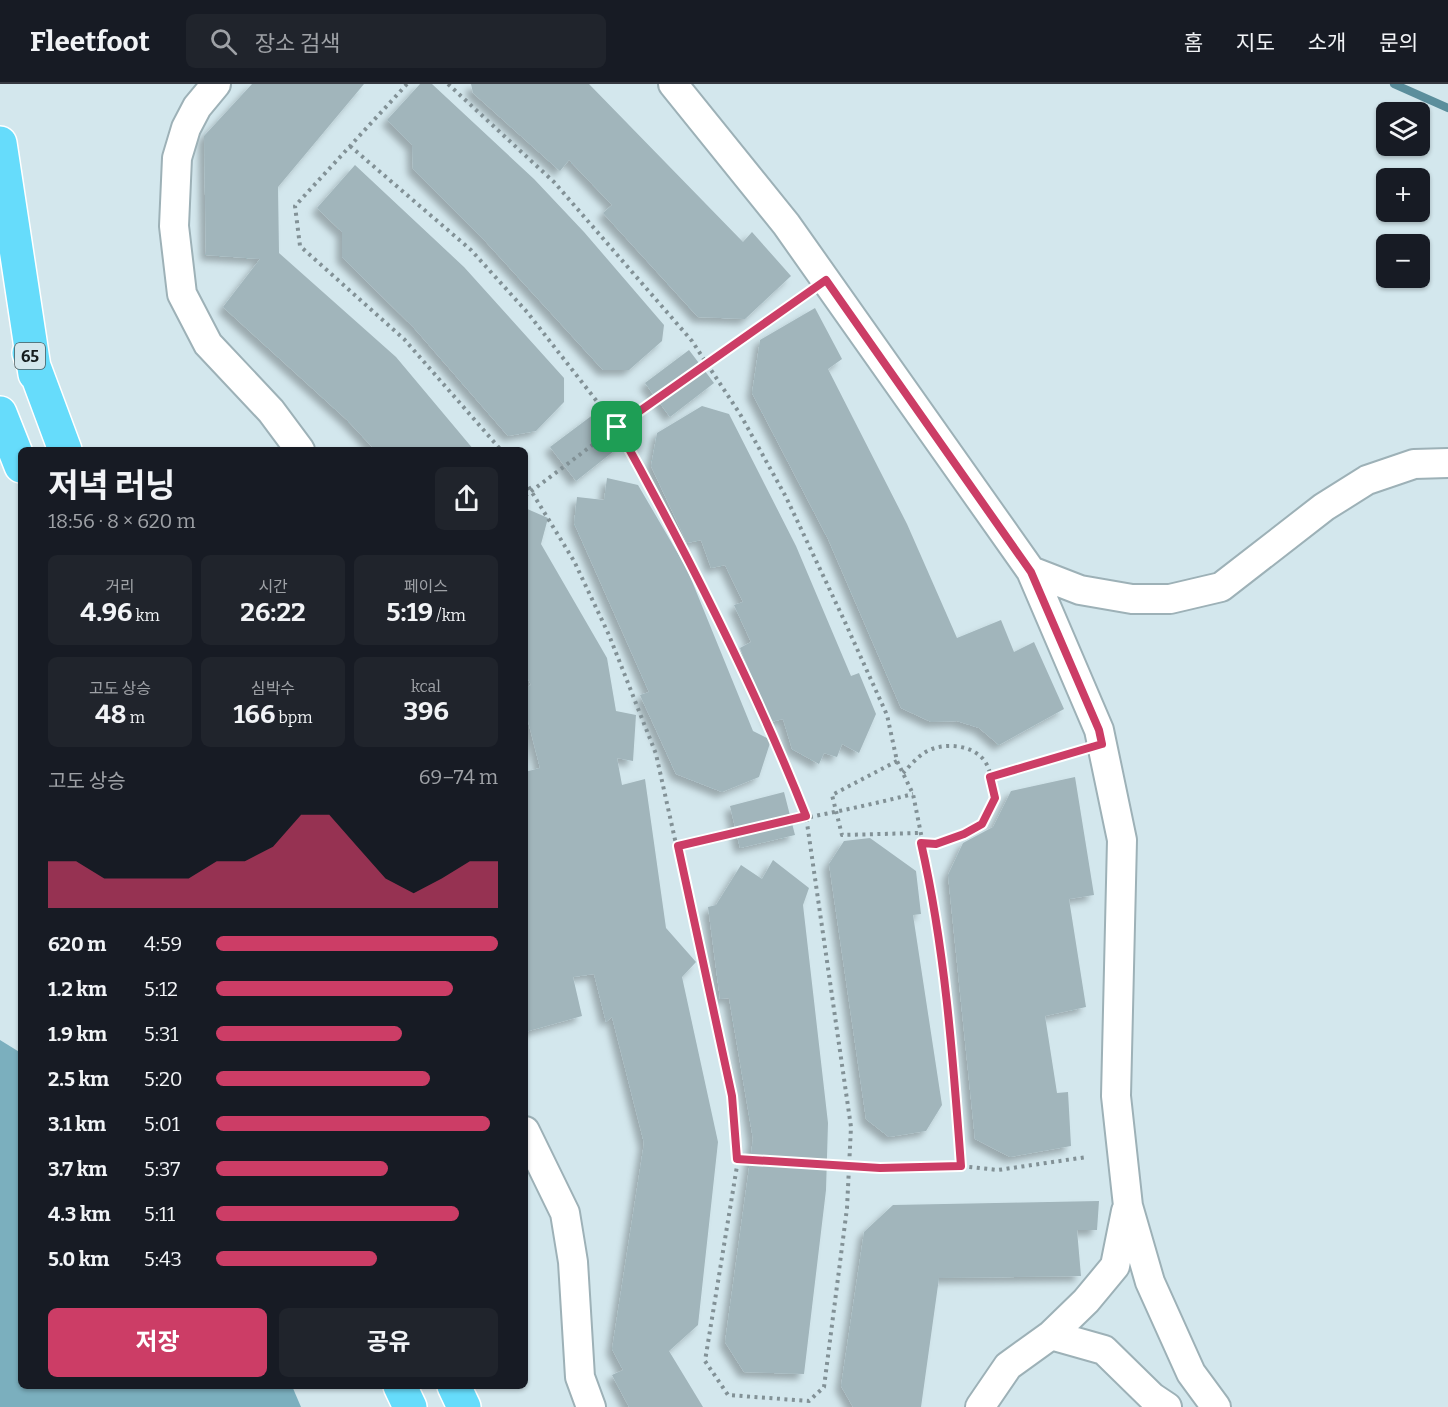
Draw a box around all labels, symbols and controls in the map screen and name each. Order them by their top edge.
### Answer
search box [186,14,606,68]
text: Fleetfoot [30,25,150,58]
icon: search [207,25,240,58]
text: 장소 검색 [255,30,340,57]
text: 홈 [1184,30,1203,56]
text: 지도 [1236,30,1275,56]
text: 소개 [1308,30,1346,56]
text: 문의 [1379,30,1418,56]
map controls [1376,102,1430,288]
button: layers [1376,102,1430,156]
button: + [1376,168,1430,222]
button: − [1376,234,1430,288]
road number: 65 [15,343,45,369]
pin [591,401,642,452]
icon: arrive [600,410,633,443]
text: 저녁 러닝 [48,466,175,506]
button: share [435,467,498,530]
text: 18:56 · 8 × 620 m [48,509,195,533]
text: 거리 [105,577,135,596]
text: 시간 [258,577,288,596]
text: 페이스 [404,577,448,596]
text: 4.96 [80,597,132,628]
text: 26:22 [240,597,306,628]
text: 5:19 [386,597,433,628]
text: km [132,606,160,625]
text: /km [433,606,466,625]
text: kcal [411,677,441,696]
text: 고도 상승 [89,679,151,698]
text: 심박수 [251,679,295,698]
text: 396 [403,696,449,727]
text: 48 [95,699,127,730]
text: 166 [233,699,275,730]
text: m [127,708,145,727]
text: bpm [275,708,313,727]
text: 69–74 m [419,765,498,789]
text: 고도 상승 [48,769,126,793]
text: 620 m [48,932,106,956]
text: 4:59 [144,932,182,956]
text: 1.2 km [48,977,107,1001]
text: 5:12 [144,977,178,1001]
text: 1.9 km [48,1022,107,1046]
text: 5:31 [144,1022,178,1046]
text: 2.5 km [48,1067,109,1091]
text: 5:20 [144,1067,183,1091]
text: 3.1 km [48,1112,106,1136]
text: 5:01 [144,1112,180,1136]
text: 3.7 km [48,1157,107,1181]
text: 5:37 [144,1157,180,1181]
text: 4.3 km [48,1202,111,1226]
text: 5:11 [144,1202,175,1226]
text: 5.0 km [48,1247,109,1271]
text: 5:43 [144,1247,182,1271]
button: 저장 [48,1308,267,1377]
button: 공유 [279,1308,498,1377]

